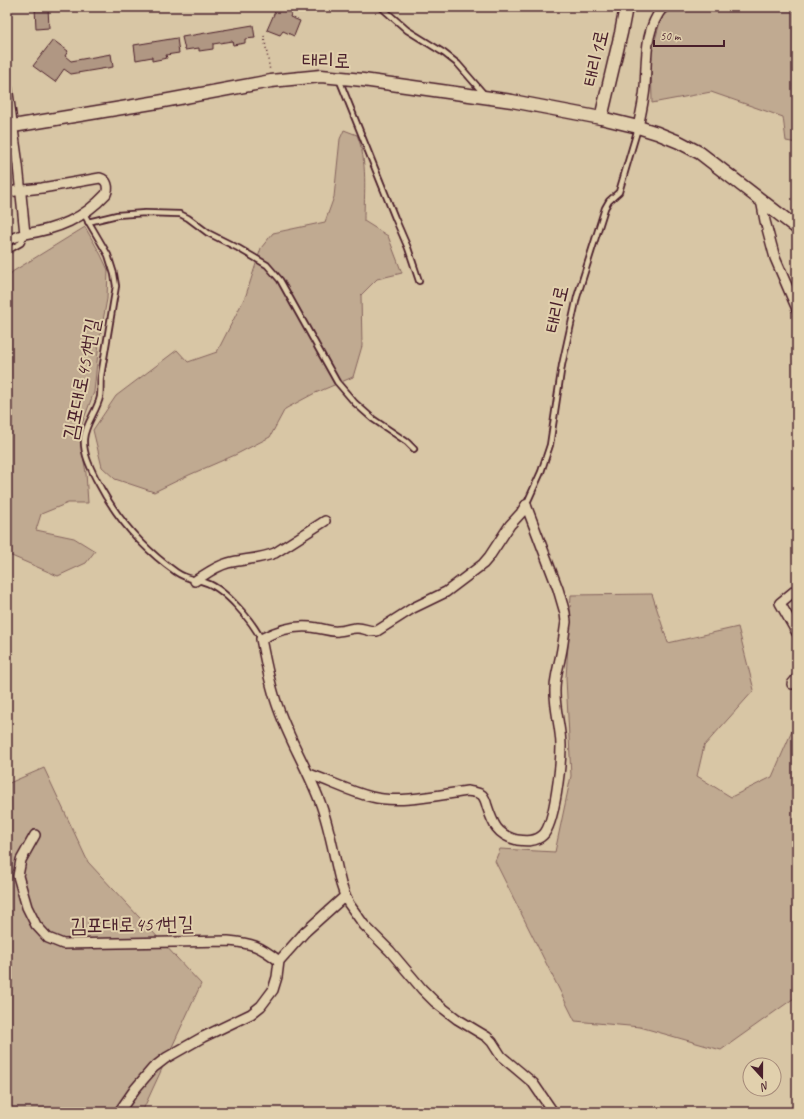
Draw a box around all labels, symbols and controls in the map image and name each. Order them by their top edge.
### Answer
scale bar [654,22,724,48]
street label: 태리1로 [577,27,614,89]
text: 50 m [660,28,682,44]
street label: 태리로 [302,48,350,73]
street label: 태리로 [539,283,574,335]
street label: 김포대로451번길 [57,316,106,442]
street label: 김포대로451번길 [70,911,194,938]
north arrow [742,1057,782,1097]
text: N [758,1079,771,1095]

